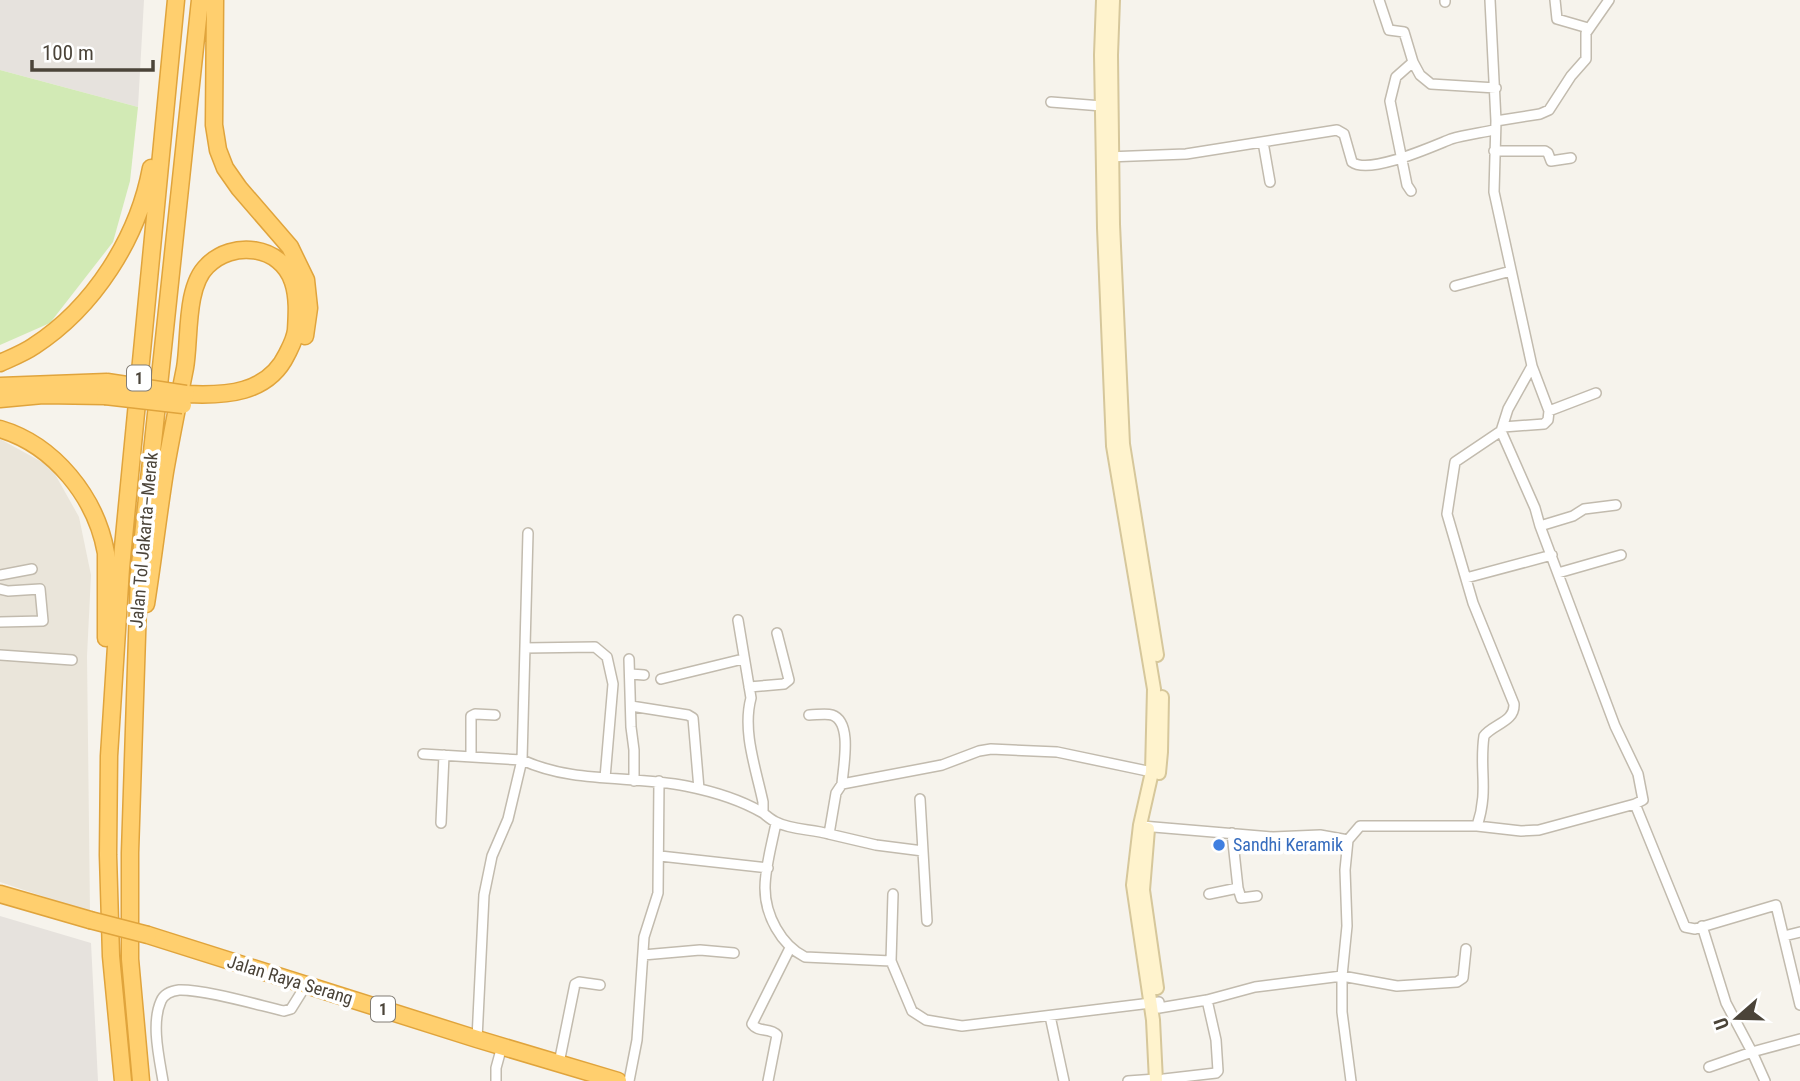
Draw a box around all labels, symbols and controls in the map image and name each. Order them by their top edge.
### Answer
scale bar [32,28,152,72]
text: 100 m [42,41,94,65]
road number: 1 [127,366,151,390]
street label: Jalan Tol Jakarta–Merak [125,451,162,629]
place label: Sandhi Keramik [1233,834,1343,855]
marker: Sandhi Keramik [1211,837,1227,853]
street label: Jalan Raya Serang [225,950,355,1009]
north arrow [1702,983,1772,1053]
road number: 1 [371,996,395,1021]
text: U [1709,1015,1734,1033]

